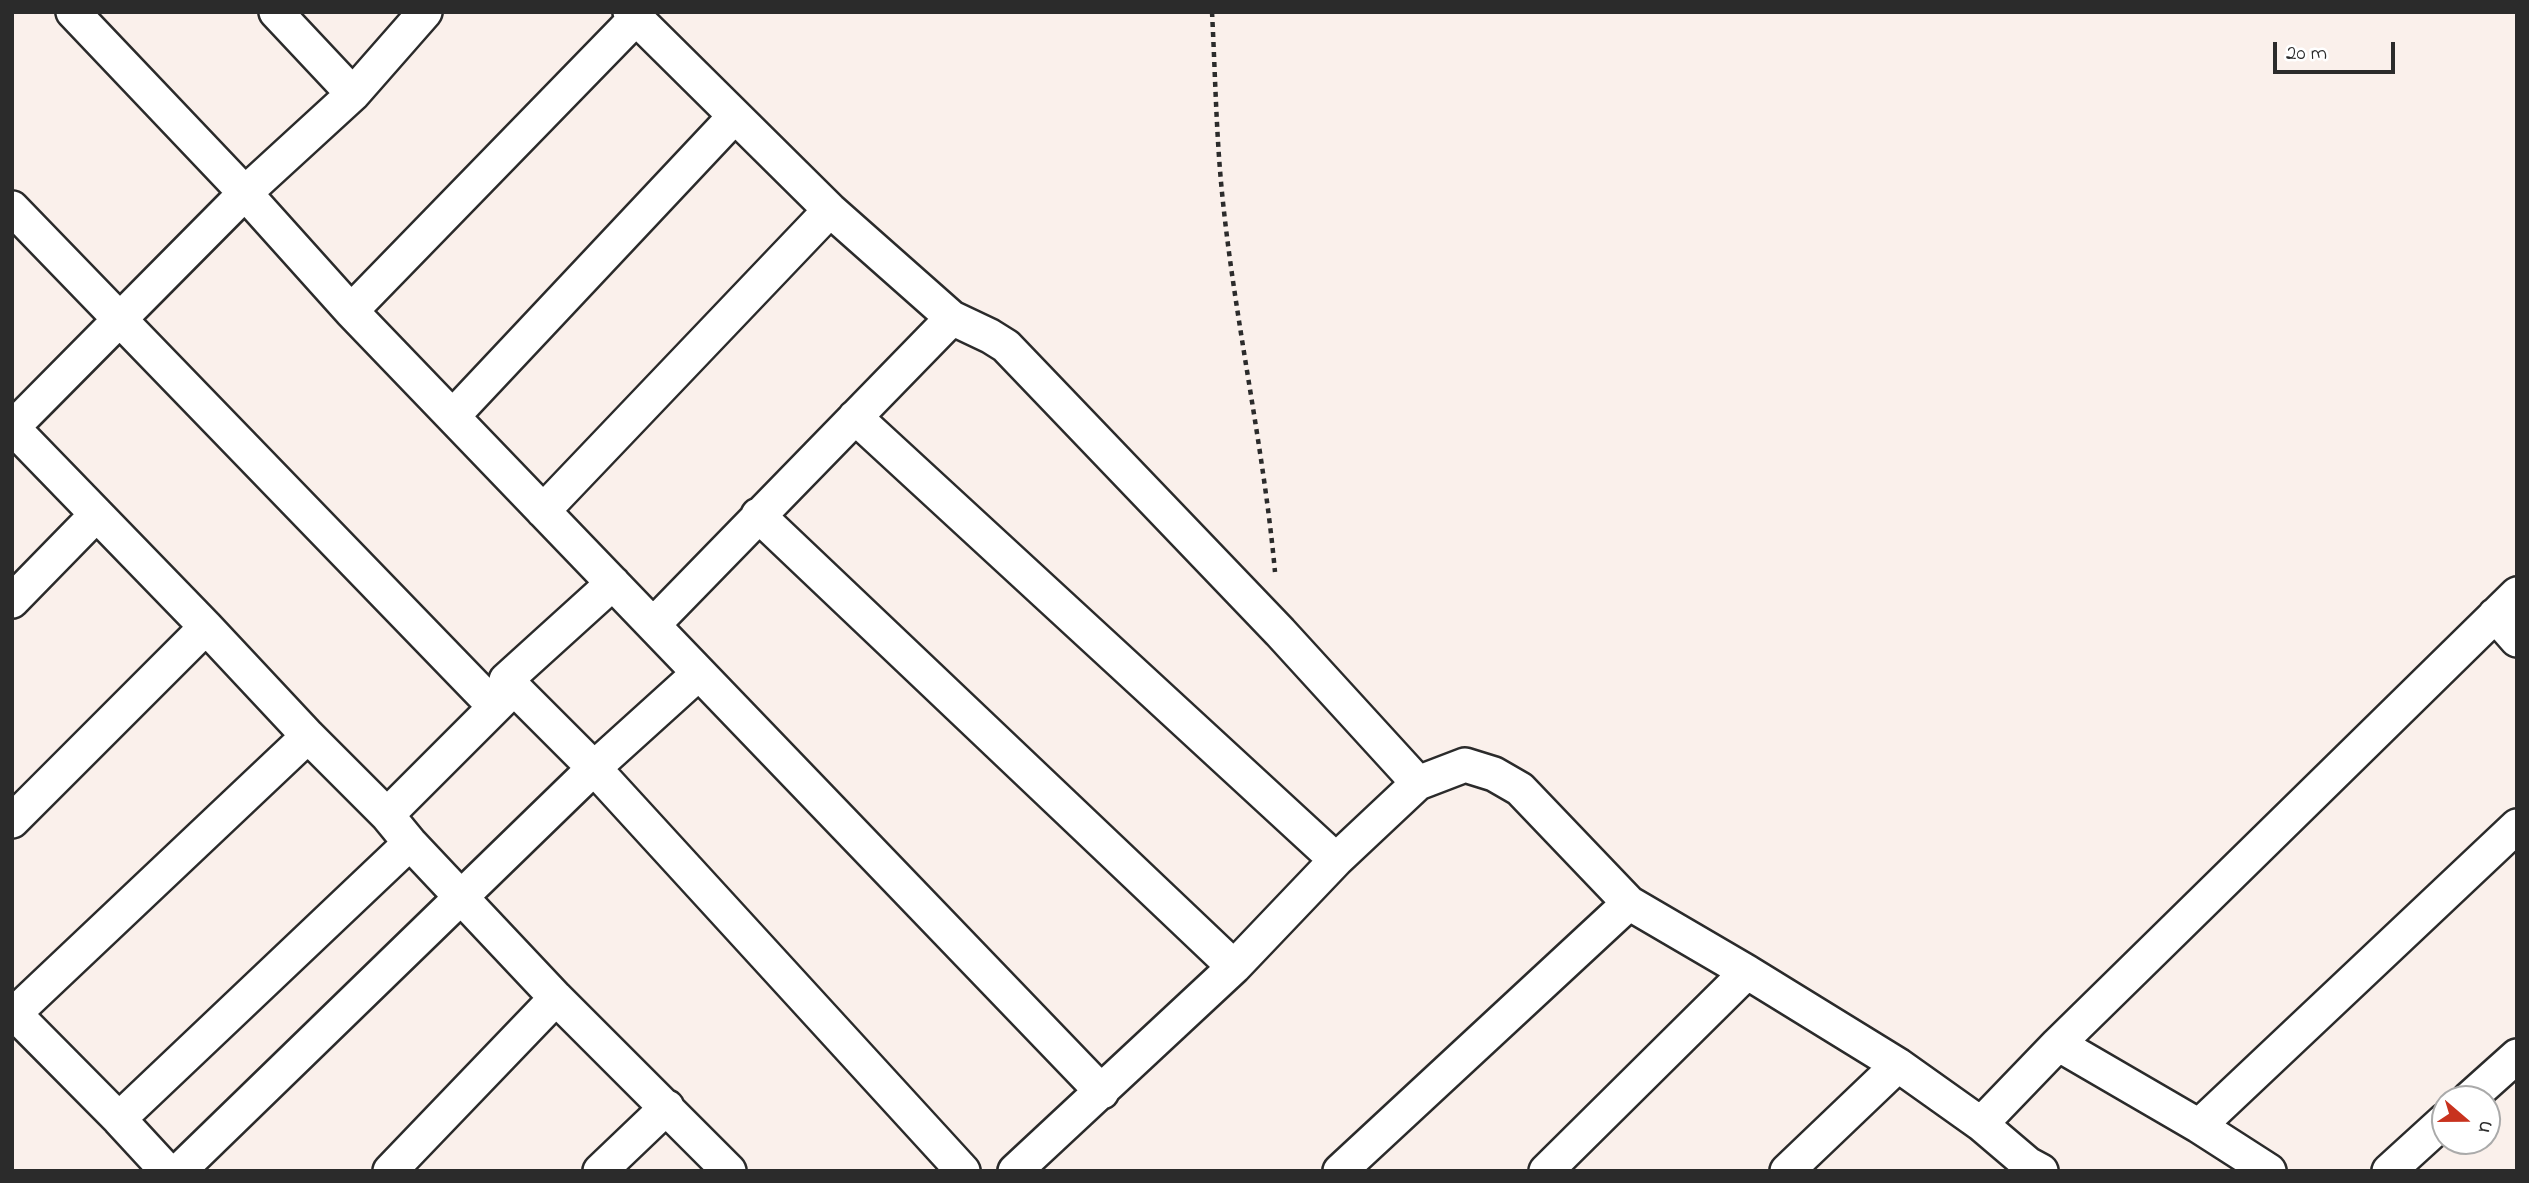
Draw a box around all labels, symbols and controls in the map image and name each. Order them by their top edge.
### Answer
scale bar [2277,28,2400,72]
text: 20 m [2286,39,2327,69]
north arrow [2431,1085,2501,1155]
text: U [2470,1116,2499,1137]

